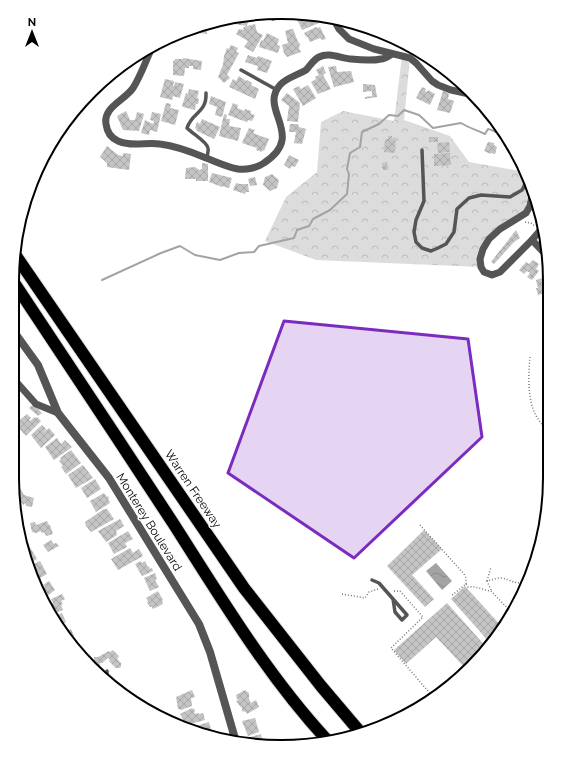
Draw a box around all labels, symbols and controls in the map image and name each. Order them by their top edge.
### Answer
north arrow [12,12,52,52]
text: N [28,16,36,29]
street label: Warren Freeway [162,447,224,531]
street label: Monterey Boulevard [113,471,185,573]

